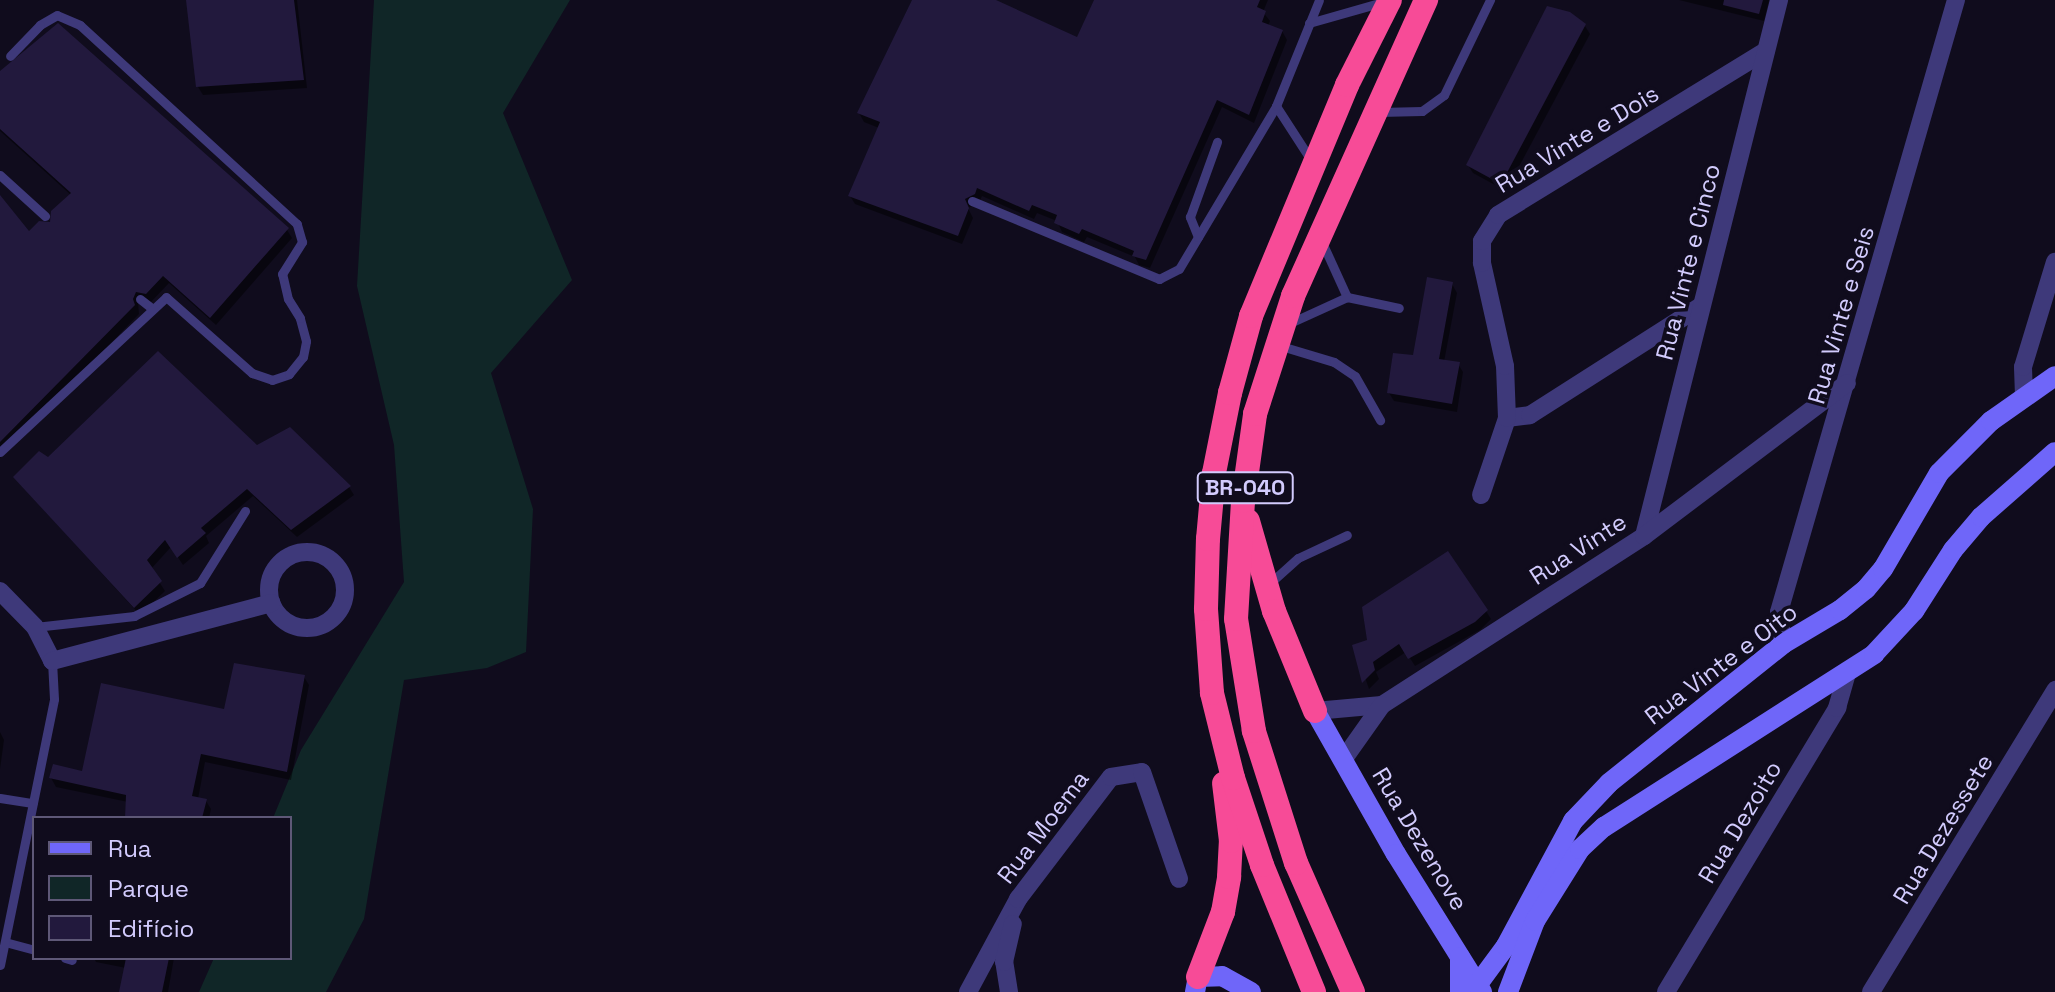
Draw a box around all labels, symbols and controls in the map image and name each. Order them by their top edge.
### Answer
street label: Rua Vinte e Dois [1490,79,1664,199]
street label: Rua Vinte e Cinco [1650,161,1726,363]
street label: Rua Vinte e Seis [1802,223,1880,407]
road number: BR-040 [1195,470,1295,506]
street label: Rua Vinte [1524,507,1632,591]
street label: Rua Vinte e Oito [1639,597,1803,731]
street label: Rua Dezessete [1887,749,1999,909]
street label: Rua Dezoito [1692,756,1788,888]
street label: Rua Dezenove [1366,762,1474,916]
street label: Rua Moema [991,765,1095,889]
legend [32,816,292,960]
text: Rua [108,833,152,864]
text: Parque [108,873,189,904]
text: Edifício [108,913,194,944]

